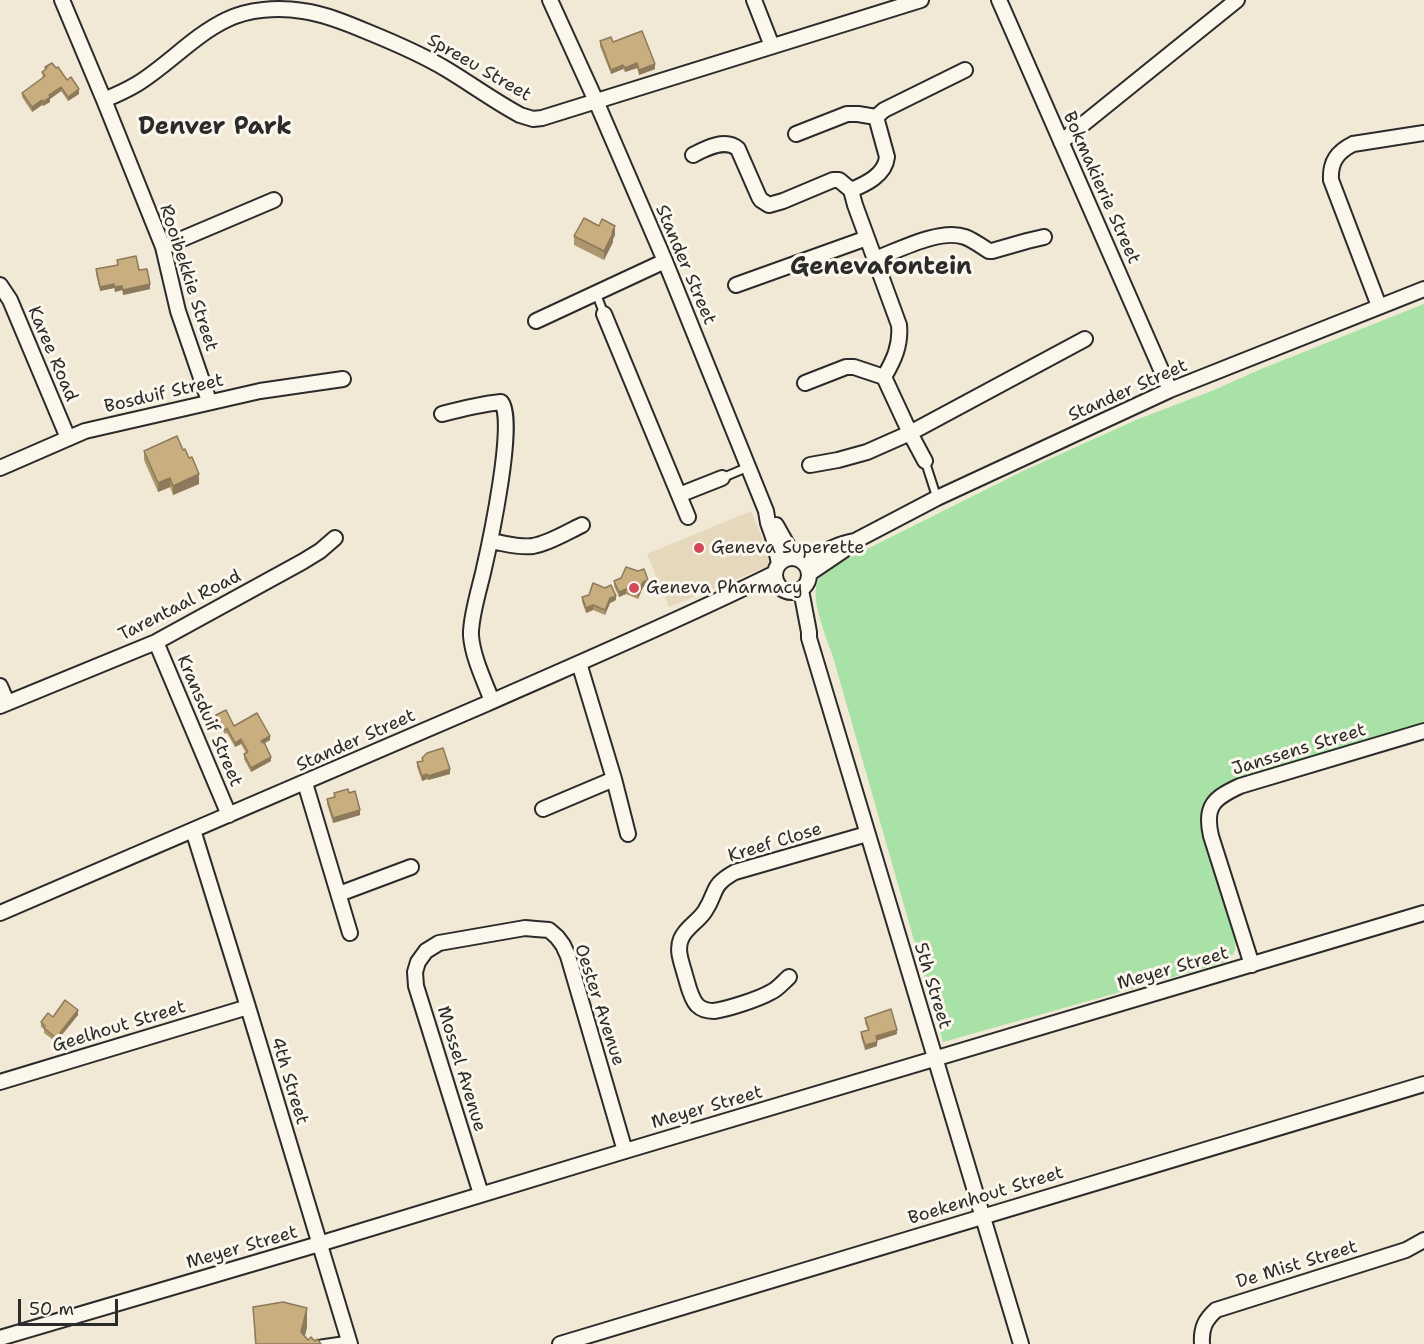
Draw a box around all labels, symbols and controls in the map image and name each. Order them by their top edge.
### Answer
street label: Spreeu Street [423,30,535,106]
street label: Bokmakierie Street [1058,109,1144,267]
district label: Denver Park [138,114,292,142]
street label: Rooibekkie Street [154,202,222,354]
street label: Stander Street [650,202,720,328]
district label: Genevafontein [790,254,972,282]
street label: Karee Road [22,303,82,405]
street label: Stander Street [1065,355,1191,427]
street label: Bosduif Street [102,370,226,418]
place label: Geneva Superette [711,537,864,559]
marker: Geneva Superette [692,541,706,555]
street label: Tarentaal Road [115,566,245,646]
place label: Geneva Pharmacy [646,577,803,599]
marker: Geneva Pharmacy [627,581,641,595]
street label: Kransduif Street [172,652,246,790]
street label: Stander Street [293,705,419,777]
street label: Janssens Street [1229,719,1369,781]
street label: Kreef Close [726,819,824,867]
street label: 5th Street [909,940,955,1032]
street label: Oester Avenue [569,941,629,1069]
street label: Meyer Street [1115,943,1231,995]
street label: Geelhout Street [50,996,188,1058]
street label: Mossel Avenue [432,1004,490,1134]
street label: 4th Street [265,1035,313,1127]
street label: Meyer Street [649,1082,765,1134]
street label: Boekenhout Street [906,1162,1066,1230]
street label: Meyer Street [184,1222,300,1274]
street label: De Mist Street [1234,1236,1360,1294]
scale bar [21,1287,122,1325]
text: 50 m [29,1297,74,1321]

